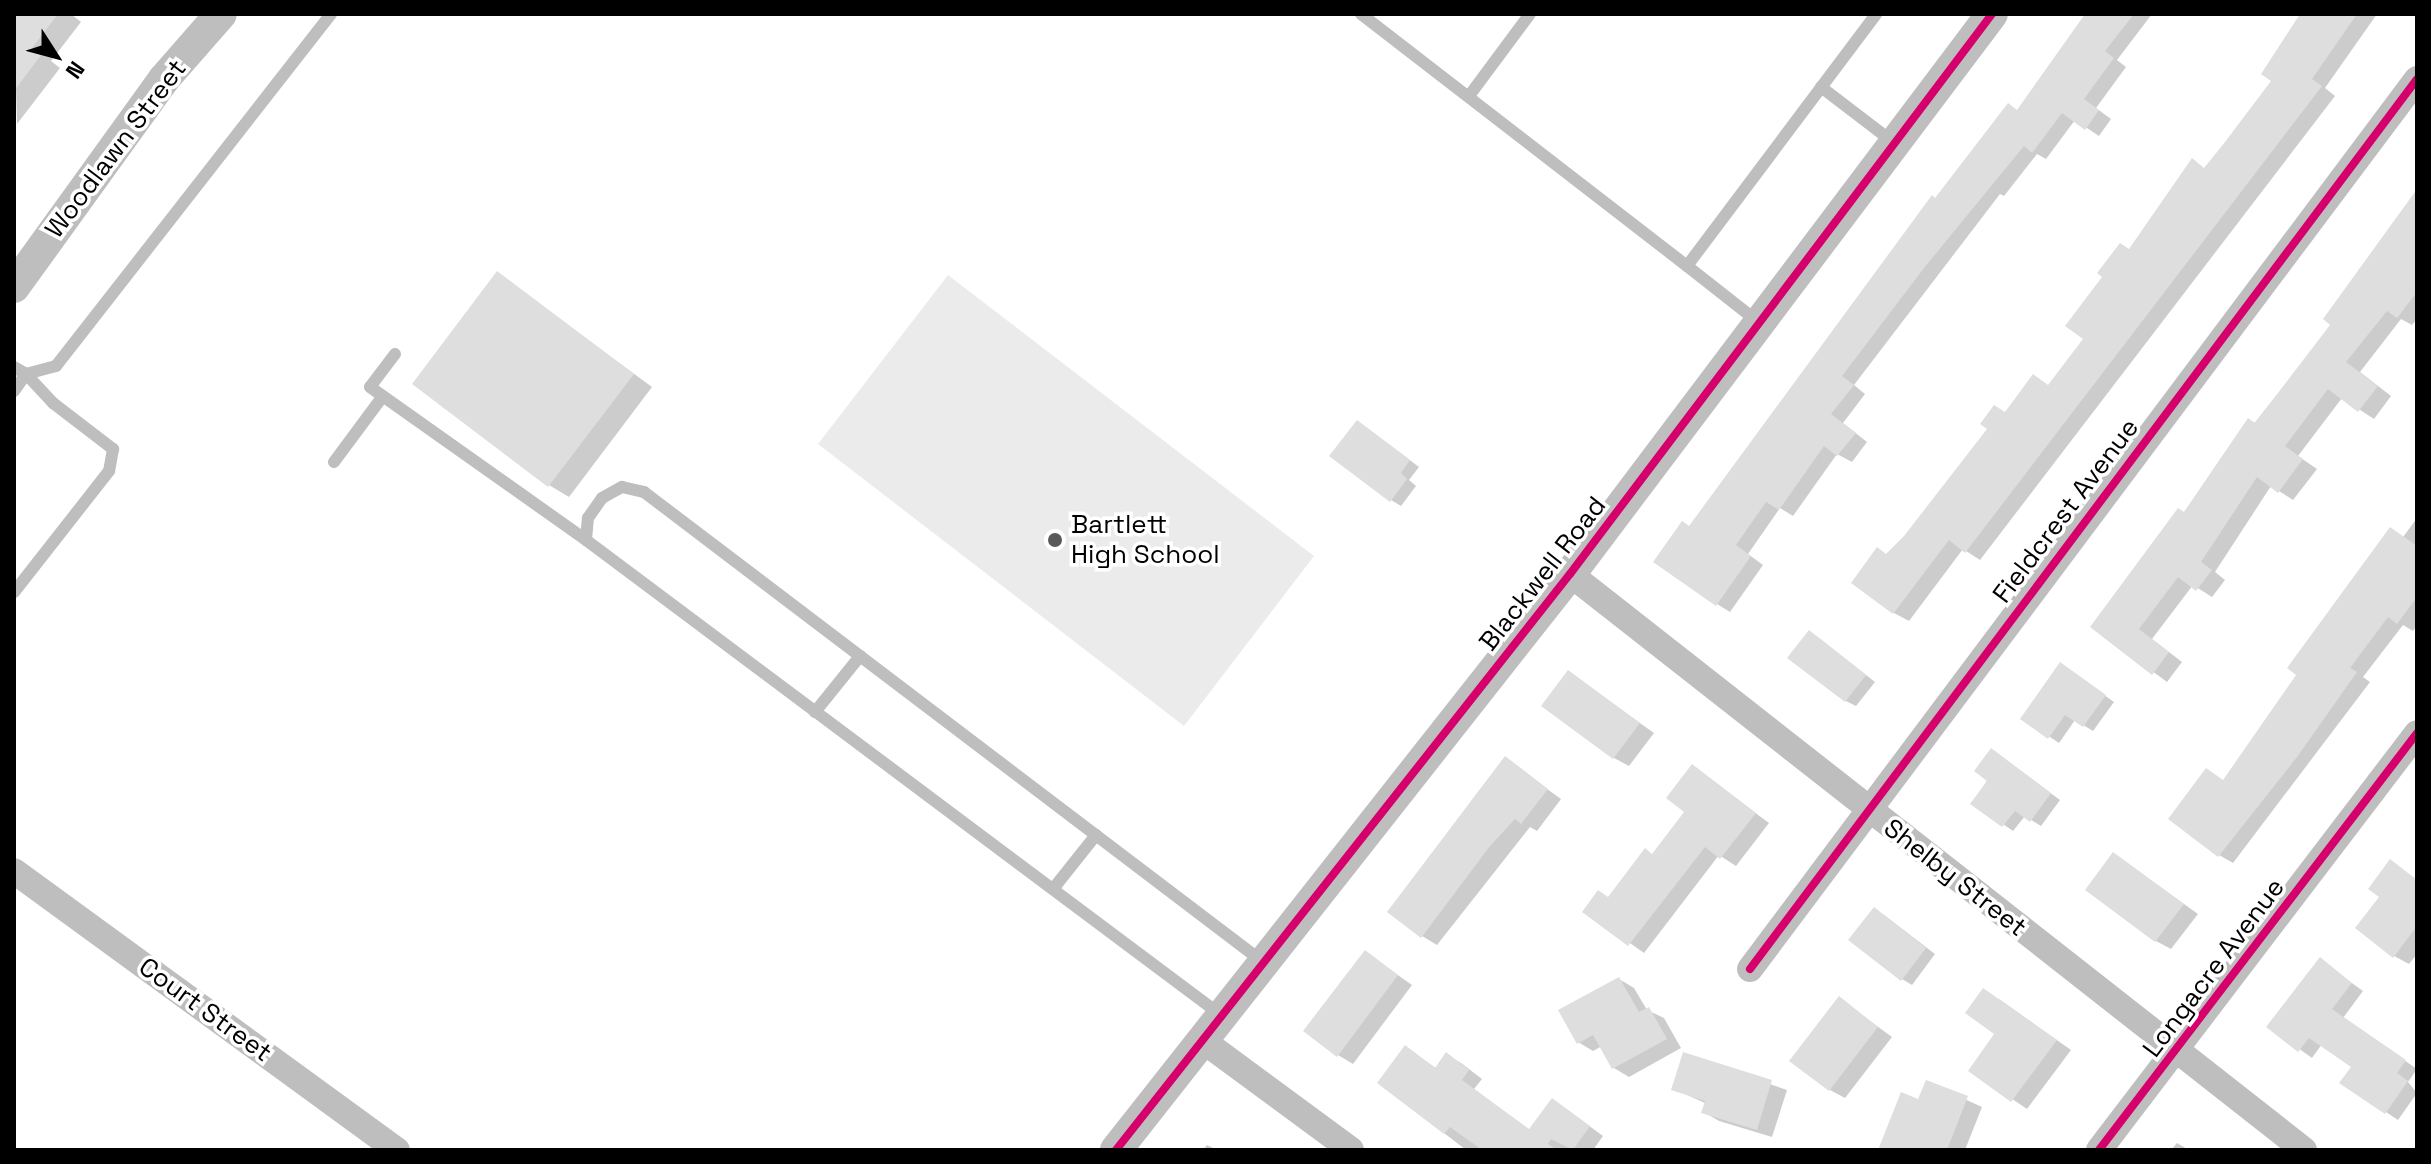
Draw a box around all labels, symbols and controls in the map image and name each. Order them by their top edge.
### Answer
north arrow [16,16,96,96]
street label: Woodlawn Street [39,54,193,244]
text: N [60,56,91,84]
street label: Fieldcrest Avenue [1986,413,2146,609]
street label: Blackwell Road [1473,491,1613,657]
place label: Bartlett High School [1071,509,1220,570]
marker: Bartlett High School [1046,531,1064,549]
street label: Shelby Street [1877,813,2033,943]
street label: Longacre Avenue [2136,872,2292,1064]
street label: Court Street [132,951,278,1069]

